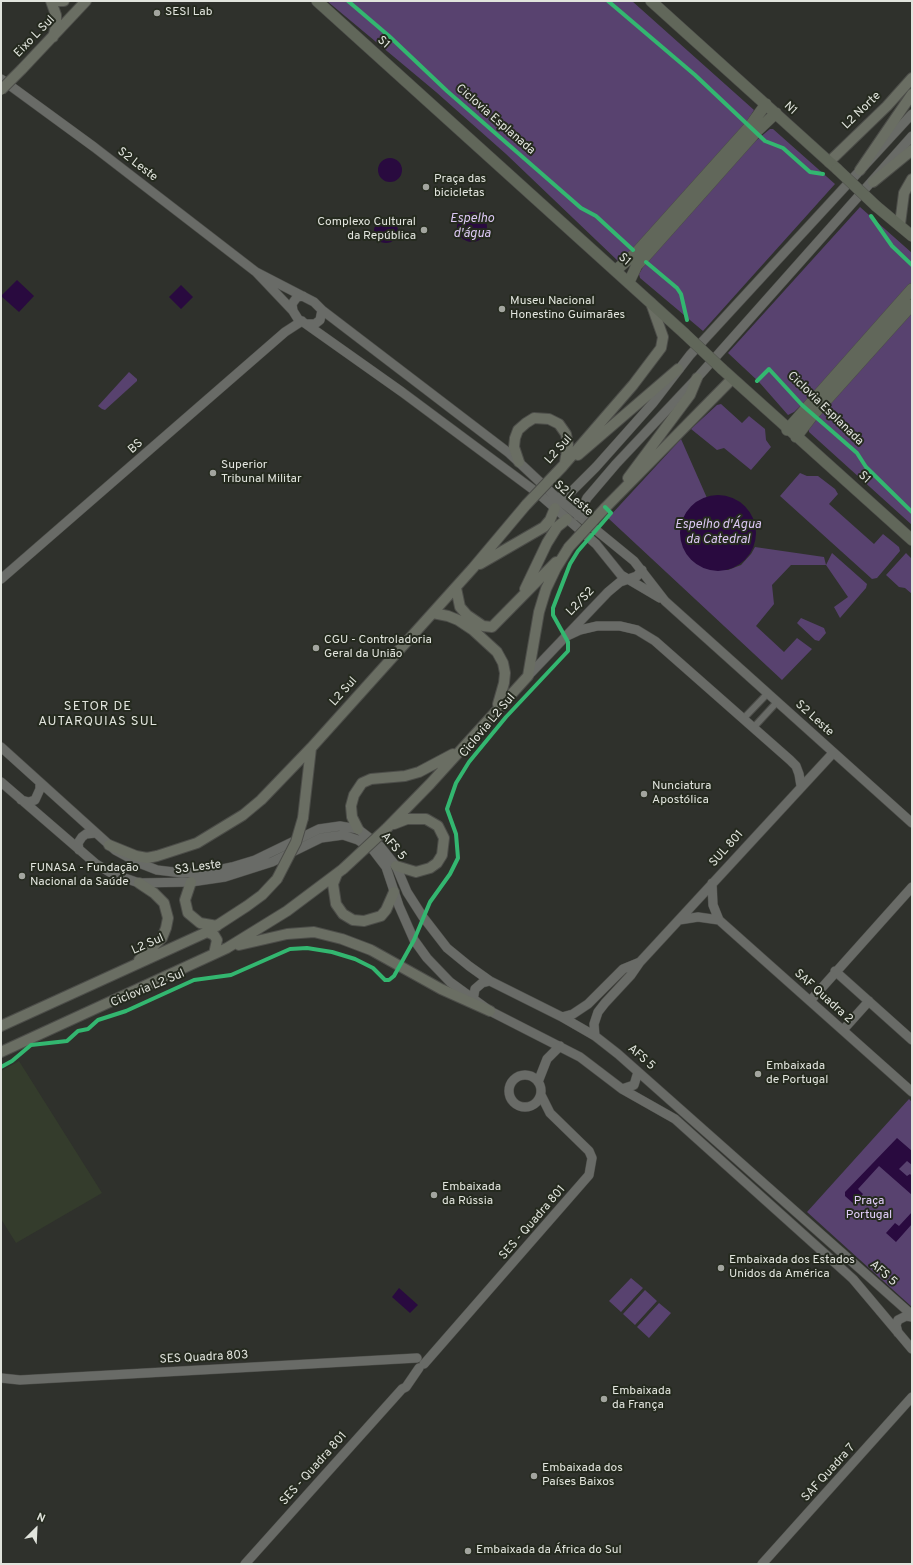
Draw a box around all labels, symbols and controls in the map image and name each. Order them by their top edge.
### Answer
place label: SESI Lab [165,6,212,20]
marker: SESI Lab [152,8,162,18]
street label: Eixo L Sul [12,13,58,61]
street label: S1 [374,34,392,52]
street label: Ciclovia Esplanada [452,82,538,158]
street label: L2 Norte [840,89,884,133]
street label: N1 [780,99,800,119]
street label: S2 Leste [114,145,160,185]
place label: Praça das bicicletas [434,173,486,201]
marker: Praça das bicicletas [421,182,431,192]
water label: Espelho d'água [450,211,494,242]
place label: Complexo Cultural da República [317,216,416,244]
marker: Complexo Cultural da República [419,225,429,235]
street label: S1 [615,251,633,269]
place label: Museu Nacional Honestino Guimarães [510,295,625,323]
marker: Museu Nacional Honestino Guimarães [497,304,507,314]
street label: Ciclovia Esplanada [784,369,866,449]
street label: L2 Sul [542,433,576,467]
street label: BS [126,437,146,457]
place label: Superior Tribunal Militar [221,459,302,487]
marker: Superior Tribunal Militar [208,468,218,478]
street label: S1 [855,469,873,487]
street label: S2 Leste [551,478,595,520]
water label: Espelho d'Água da Catedral [675,517,761,548]
street label: L2/S2 [564,585,598,619]
place label: CGU - Controladoria Geral da União [324,634,432,662]
marker: CGU - Controladoria Geral da União [311,643,321,653]
street label: L2 Sul [327,675,361,709]
street label: Ciclovia L2 Sul [457,691,519,761]
street label: S2 Leste [792,698,836,740]
district label: SETOR DE AUTARQUIAS SUL [38,699,158,730]
place label: Nunciatura Apostólica [652,780,711,808]
marker: Nunciatura Apostólica [639,789,649,799]
street label: SUL 801 [707,828,747,870]
street label: AFS 5 [377,830,409,864]
street label: S3 Leste [174,858,222,878]
place label: FUNASA - Fundação Nacional da Saúde [30,862,139,890]
marker: FUNASA - Fundação Nacional da Saúde [17,871,27,881]
street label: L2 Sul [130,932,166,958]
street label: Ciclovia L2 Sul [109,967,187,1011]
street label: SAF Quadra 2 [791,967,855,1027]
street label: AFS 5 [624,1042,658,1074]
place label: Embaixada de Portugal [766,1060,828,1088]
marker: Embaixada de Portugal [753,1069,763,1079]
place label: Embaixada da Rússia [442,1181,501,1209]
street label: SES - Quadra 801 [497,1183,569,1263]
marker: Embaixada da Rússia [429,1190,439,1200]
park label: Praça Portugal [846,1195,892,1223]
place label: Embaixada dos Estados Unidos da América [729,1254,855,1282]
street label: AFS 5 [866,1258,900,1290]
marker: Embaixada dos Estados Unidos da América [716,1263,726,1273]
street label: SES Quadra 803 [159,1348,249,1368]
place label: Embaixada da França [612,1385,671,1413]
marker: Embaixada da França [599,1394,609,1404]
street label: SES - Quadra 801 [277,1429,351,1509]
street label: SAF Quadra 7 [799,1441,859,1505]
place label: Embaixada dos Países Baixos [542,1462,623,1490]
marker: Embaixada dos Países Baixos [529,1471,539,1481]
north arrow [16,1509,56,1549]
text: N [34,1510,47,1526]
place label: Embaixada da África do Sul [476,1544,622,1558]
marker: Embaixada da África do Sul [463,1546,473,1556]

